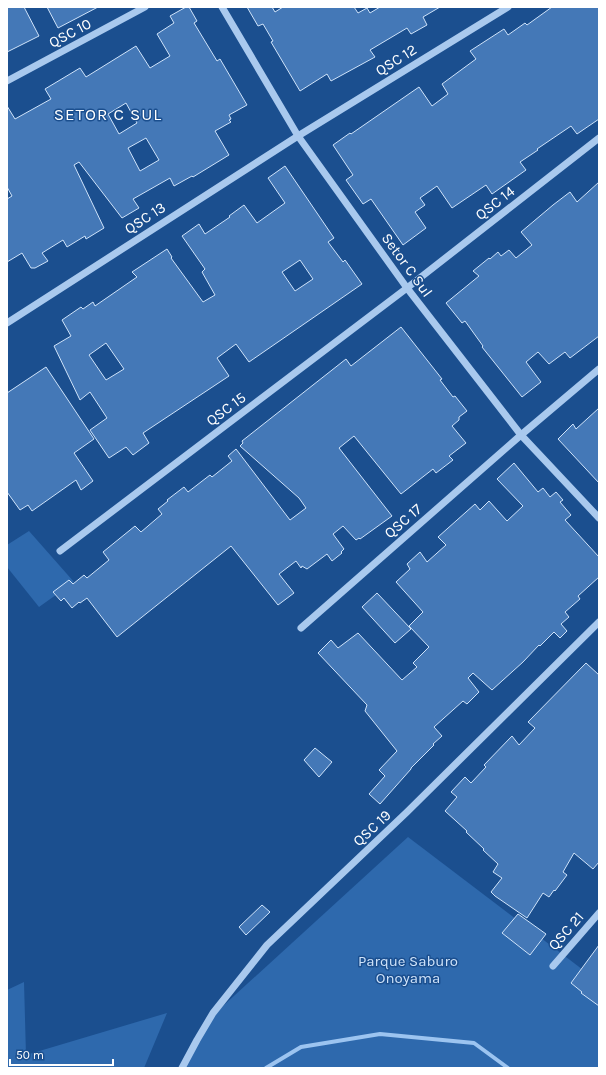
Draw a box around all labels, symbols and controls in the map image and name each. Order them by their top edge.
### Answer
street label: QSC 10 [46,14,94,52]
street label: QSC 12 [372,40,420,80]
district label: SETOR C SUL [54,104,162,124]
street label: QSC 14 [472,182,519,224]
street label: QSC 13 [121,198,169,238]
street label: Setor C Sul [378,229,436,301]
street label: QSC 15 [203,388,249,430]
street label: QSC 17 [381,500,425,542]
street label: QSC 19 [349,806,395,850]
street label: QSC 21 [544,908,588,954]
park label: Parque Saburo Onoyama [358,952,458,987]
scale bar [10,1041,113,1067]
text: 50 m [16,1048,44,1062]

